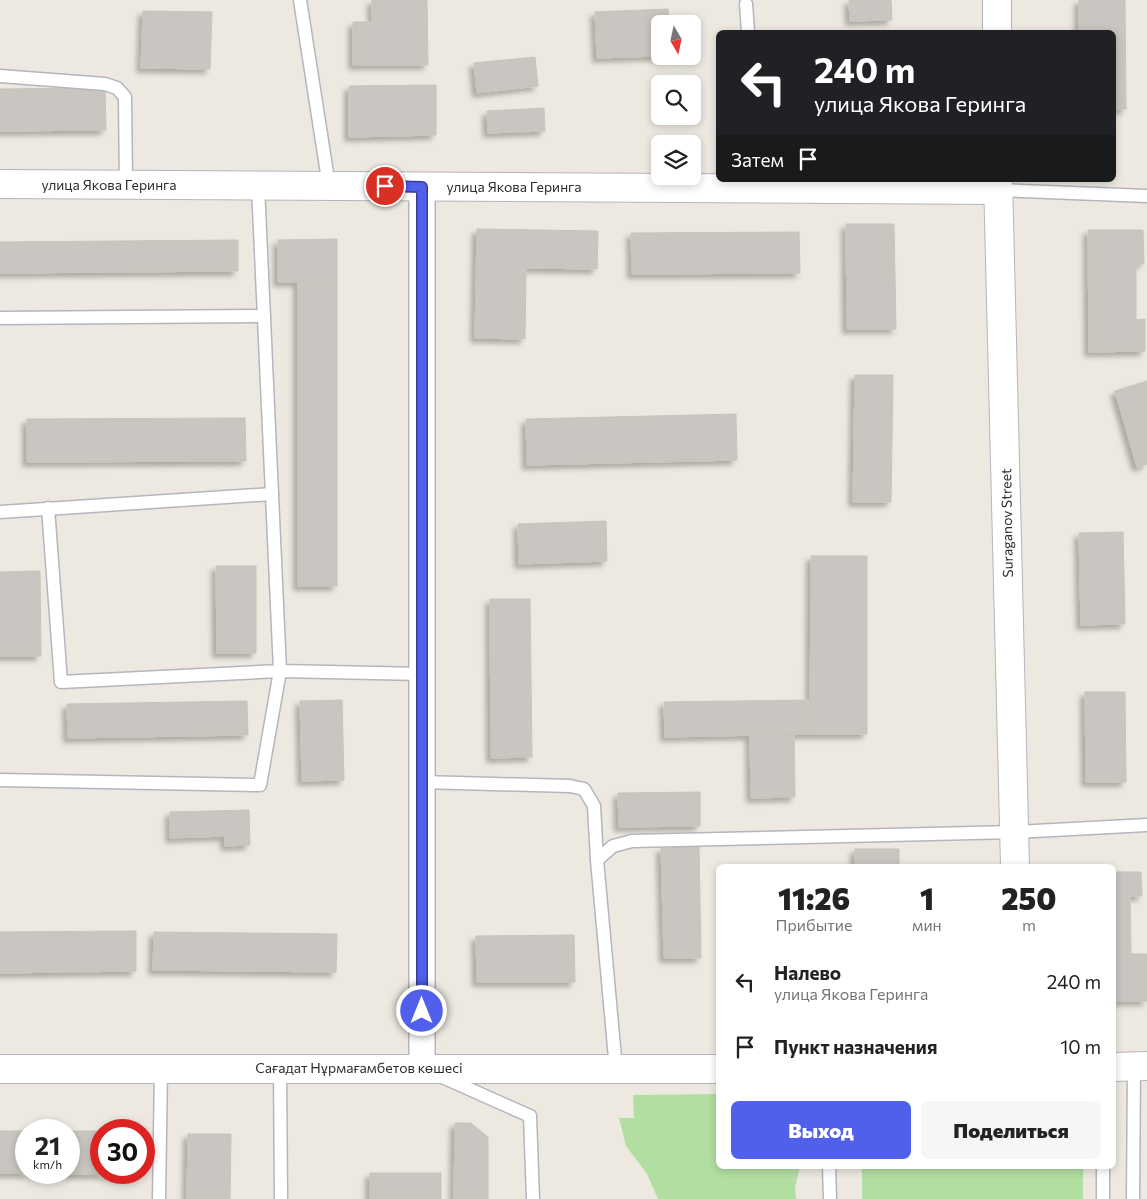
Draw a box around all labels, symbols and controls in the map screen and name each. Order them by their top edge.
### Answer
north arrow [651,15,701,65]
map controls [651,15,701,185]
text: 240 m [814,47,915,90]
icon: left [731,50,796,115]
button: search [651,75,701,125]
text: улица Якова Геринга [814,90,1026,117]
button: layers [651,135,701,185]
icon: arrive [794,145,822,173]
text: Затем [731,148,784,171]
pin [364,165,406,207]
icon: arrive [371,172,399,200]
street label: улица Якова Геринга [41,176,177,193]
street label: улица Якова Геринга [446,178,582,195]
street label: Suraganov Street [997,468,1016,578]
text: 11:26 [778,879,850,916]
text: 1 [920,879,934,916]
text: 250 [1001,879,1056,916]
text: Прибытие [776,915,852,934]
text: мин [912,915,942,934]
text: m [1022,915,1036,934]
text: Налево [774,961,841,984]
icon: left [731,968,759,996]
text: 240 m [1047,970,1101,993]
position arrow [395,984,447,1036]
text: улица Якова Геринга [774,984,928,1003]
icon: arrive [731,1033,759,1061]
text: Пункт назначения [774,1035,937,1058]
text: 10 m [1060,1035,1101,1058]
street label: Сағадат Нұрмағамбетов көшесі [255,1059,463,1076]
button: Выход [731,1101,911,1159]
button: Поделиться [921,1101,1101,1159]
speed limit sign: 30 [90,1119,155,1184]
text: 21 [35,1130,60,1160]
text: km/h [33,1157,62,1171]

